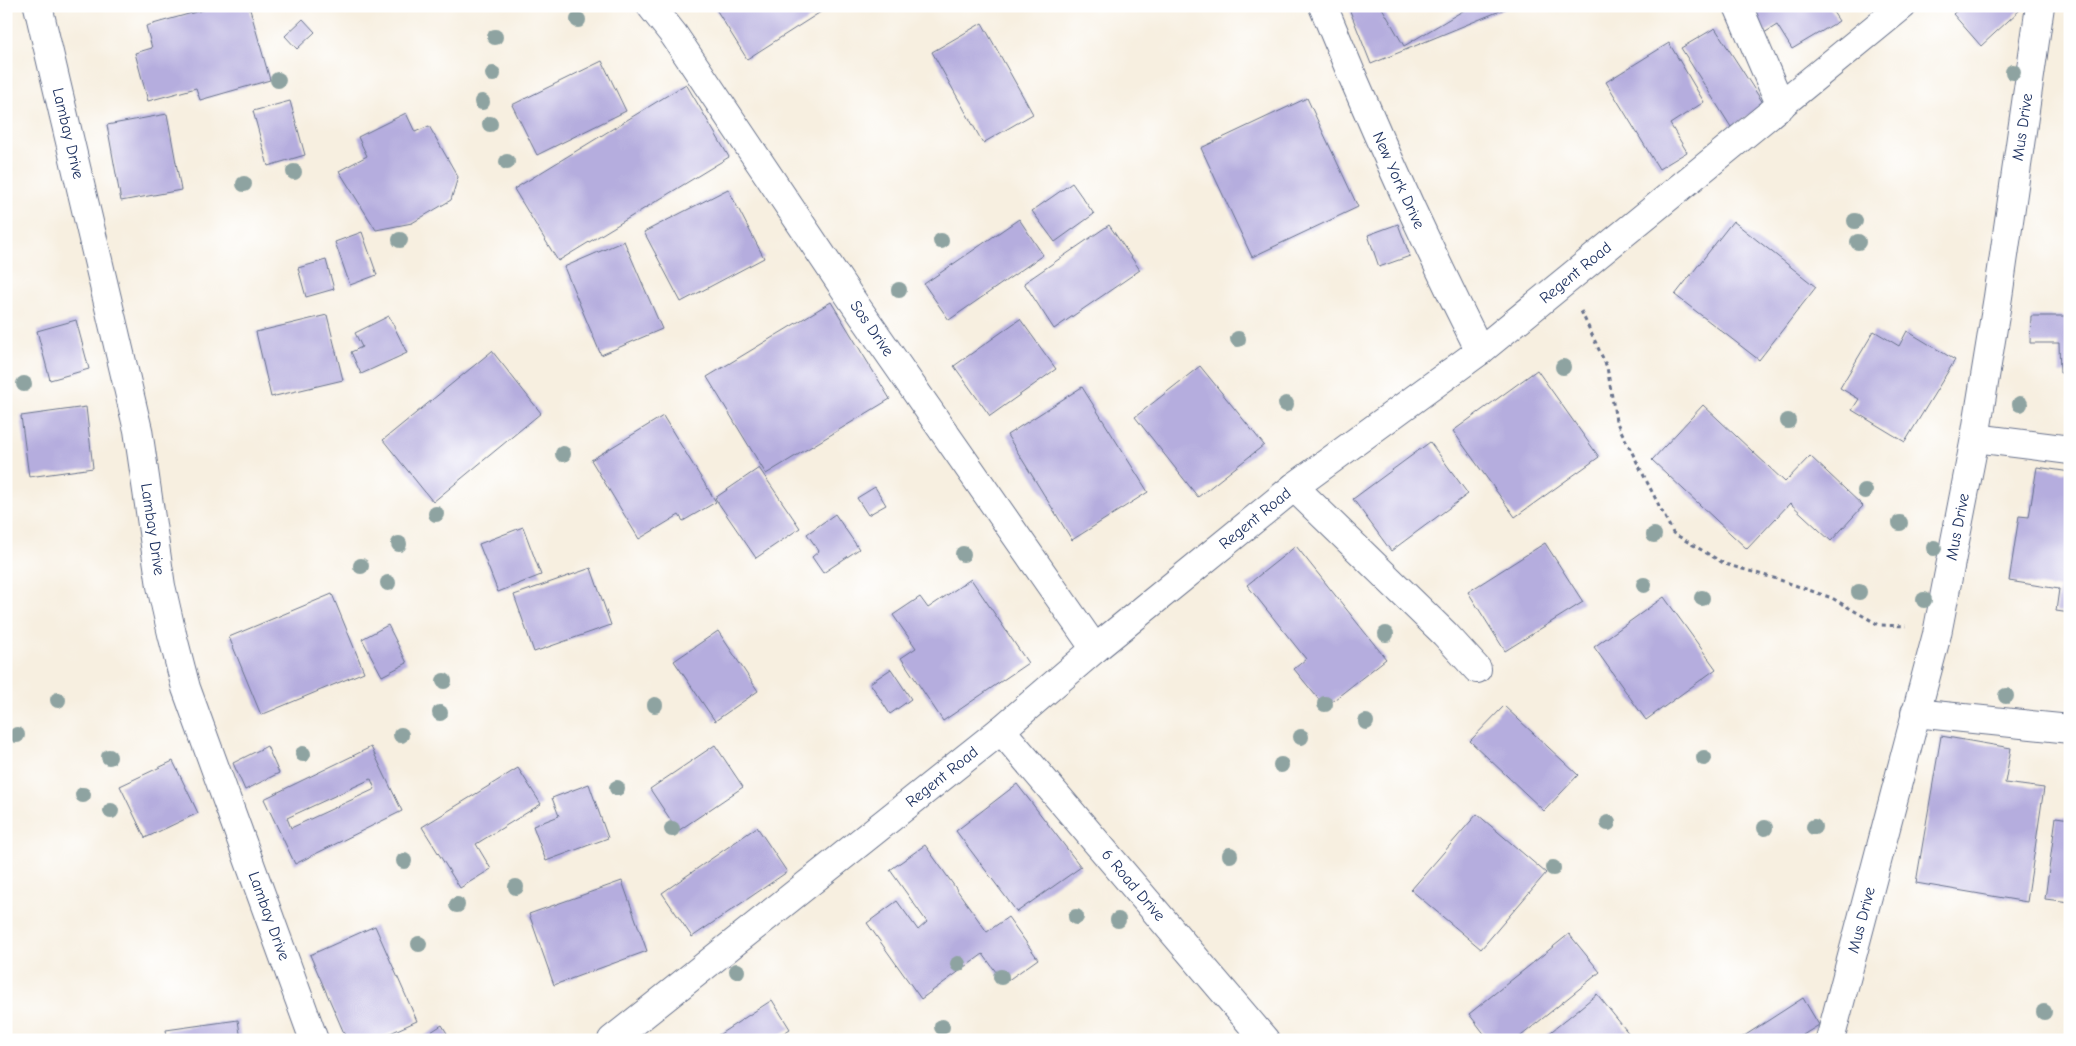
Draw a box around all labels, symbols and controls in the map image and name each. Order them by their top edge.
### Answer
street label: Lambay Drive [49,86,88,181]
street label: Mus Drive [2009,92,2036,162]
street label: New York Drive [1369,129,1428,232]
street label: Regent Road [1536,238,1615,307]
street label: Sos Drive [846,297,897,360]
street label: Lambay Drive [137,482,168,577]
street label: Regent Road [1216,484,1295,553]
street label: Mus Drive [1942,492,1973,562]
street label: Regent Road [902,743,982,811]
street label: 6 Road Drive [1098,846,1169,925]
street label: Lambay Drive [245,869,293,963]
street label: Mus Drive [1844,885,1879,955]

